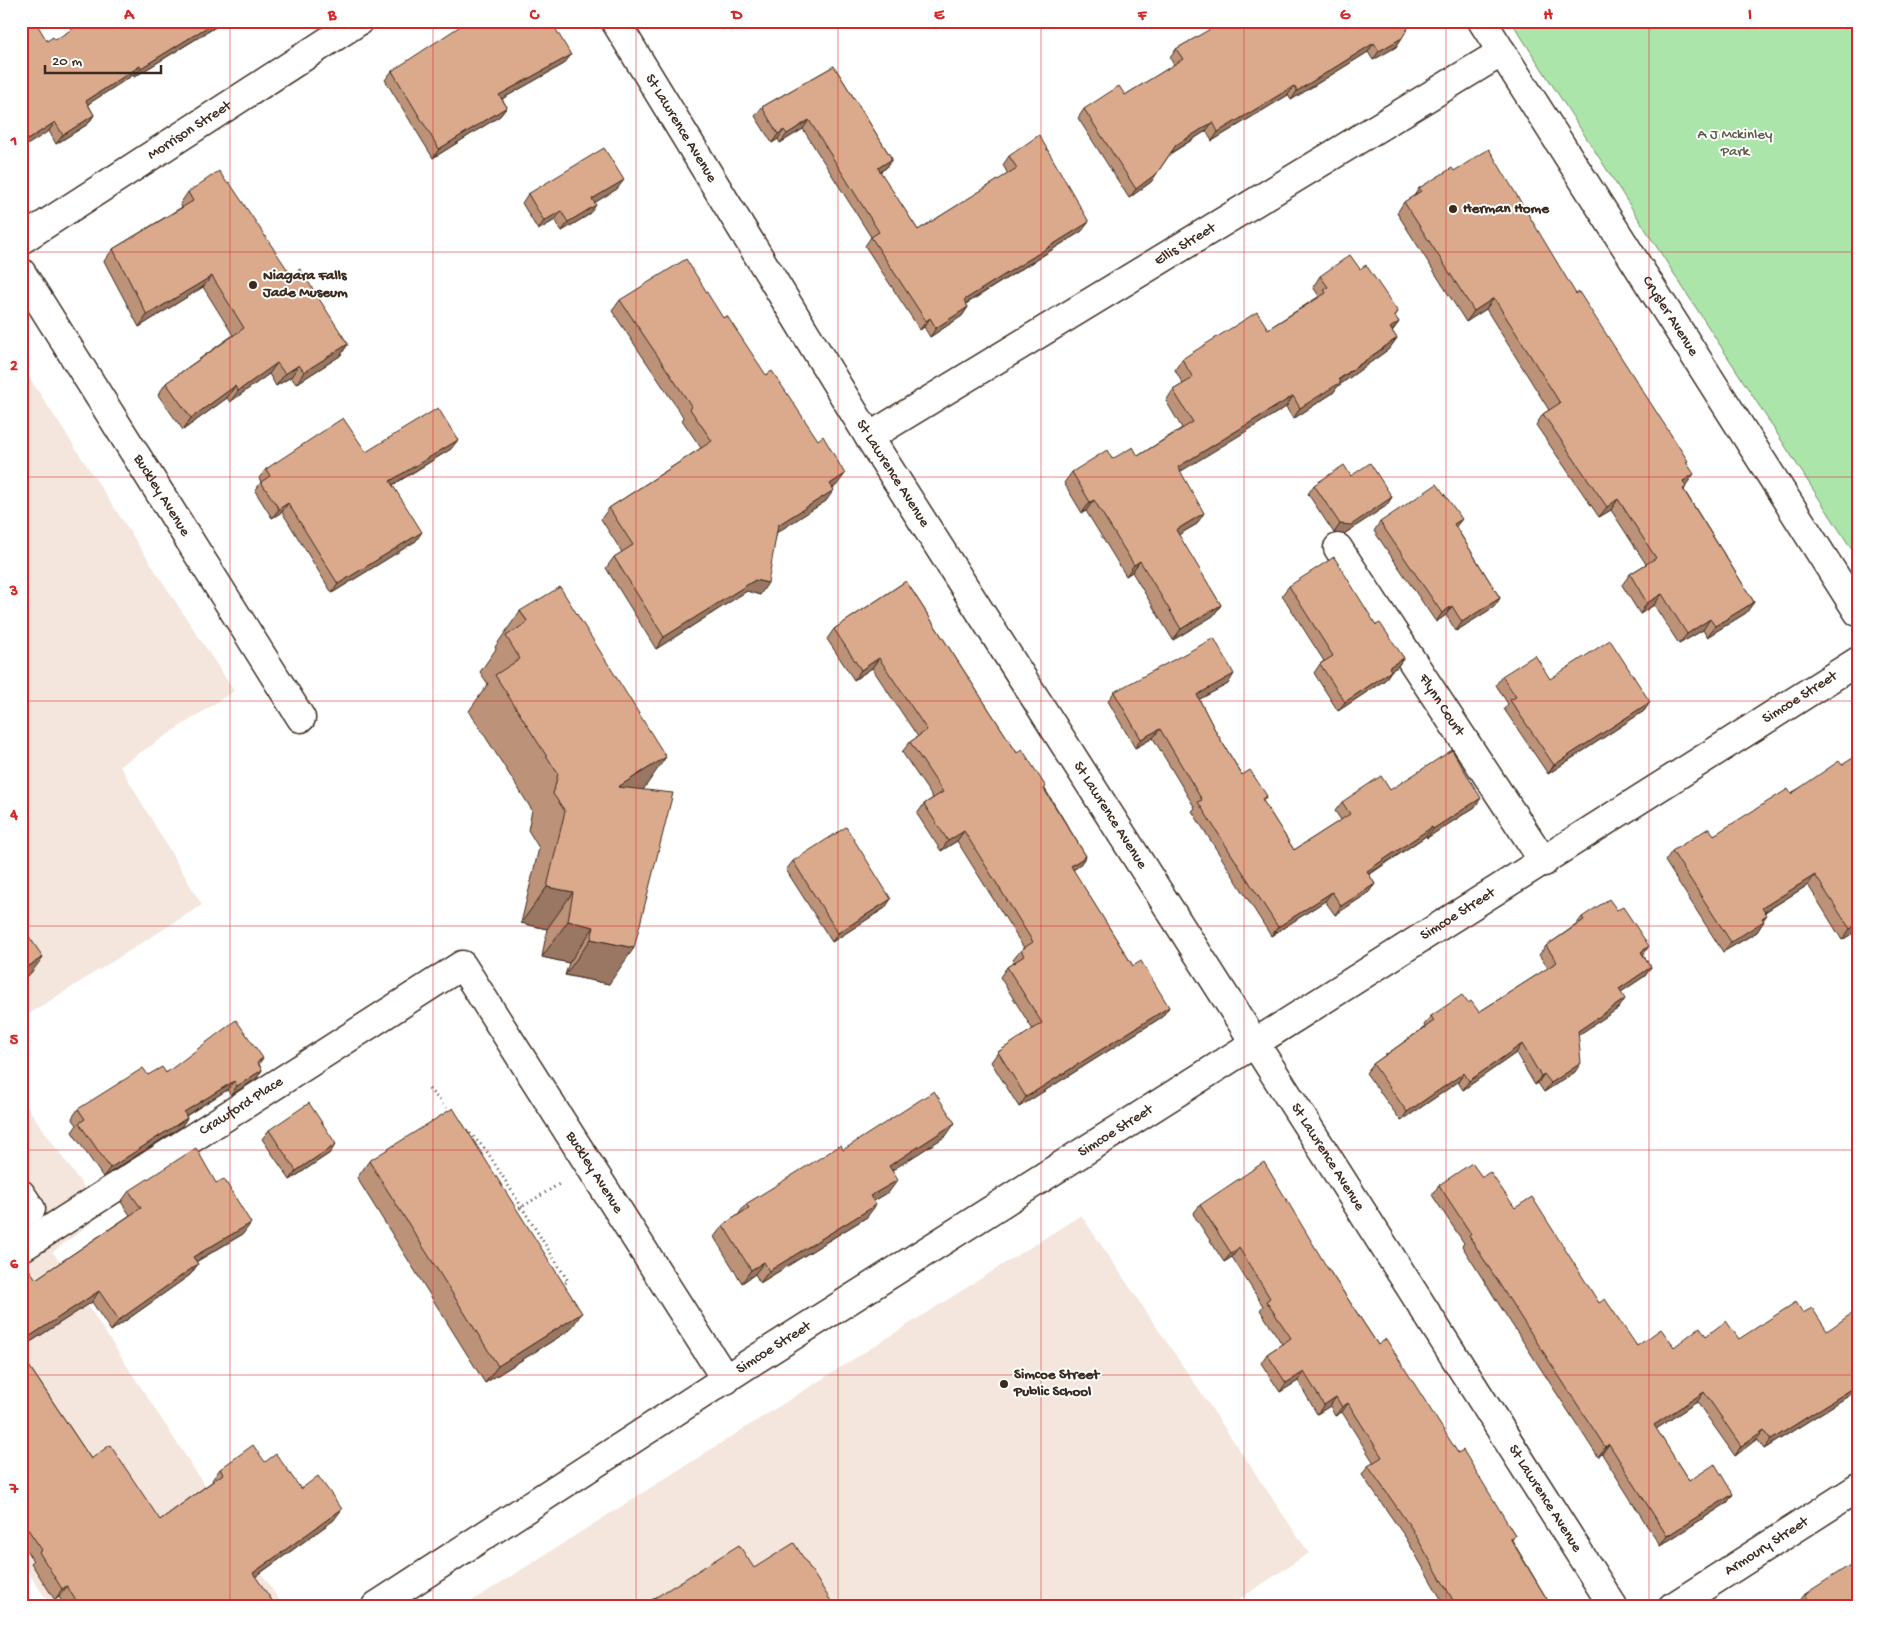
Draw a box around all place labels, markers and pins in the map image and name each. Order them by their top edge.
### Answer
place label: Herman Home [1463,200,1550,218]
marker: Herman Home [1447,203,1459,215]
place label: Niagara Falls Jade Museum [262,267,348,302]
marker: Niagara Falls Jade Museum [247,279,259,291]
place label: Simcoe Street Public School [1013,1366,1101,1401]
marker: Simcoe Street Public School [998,1378,1010,1390]

